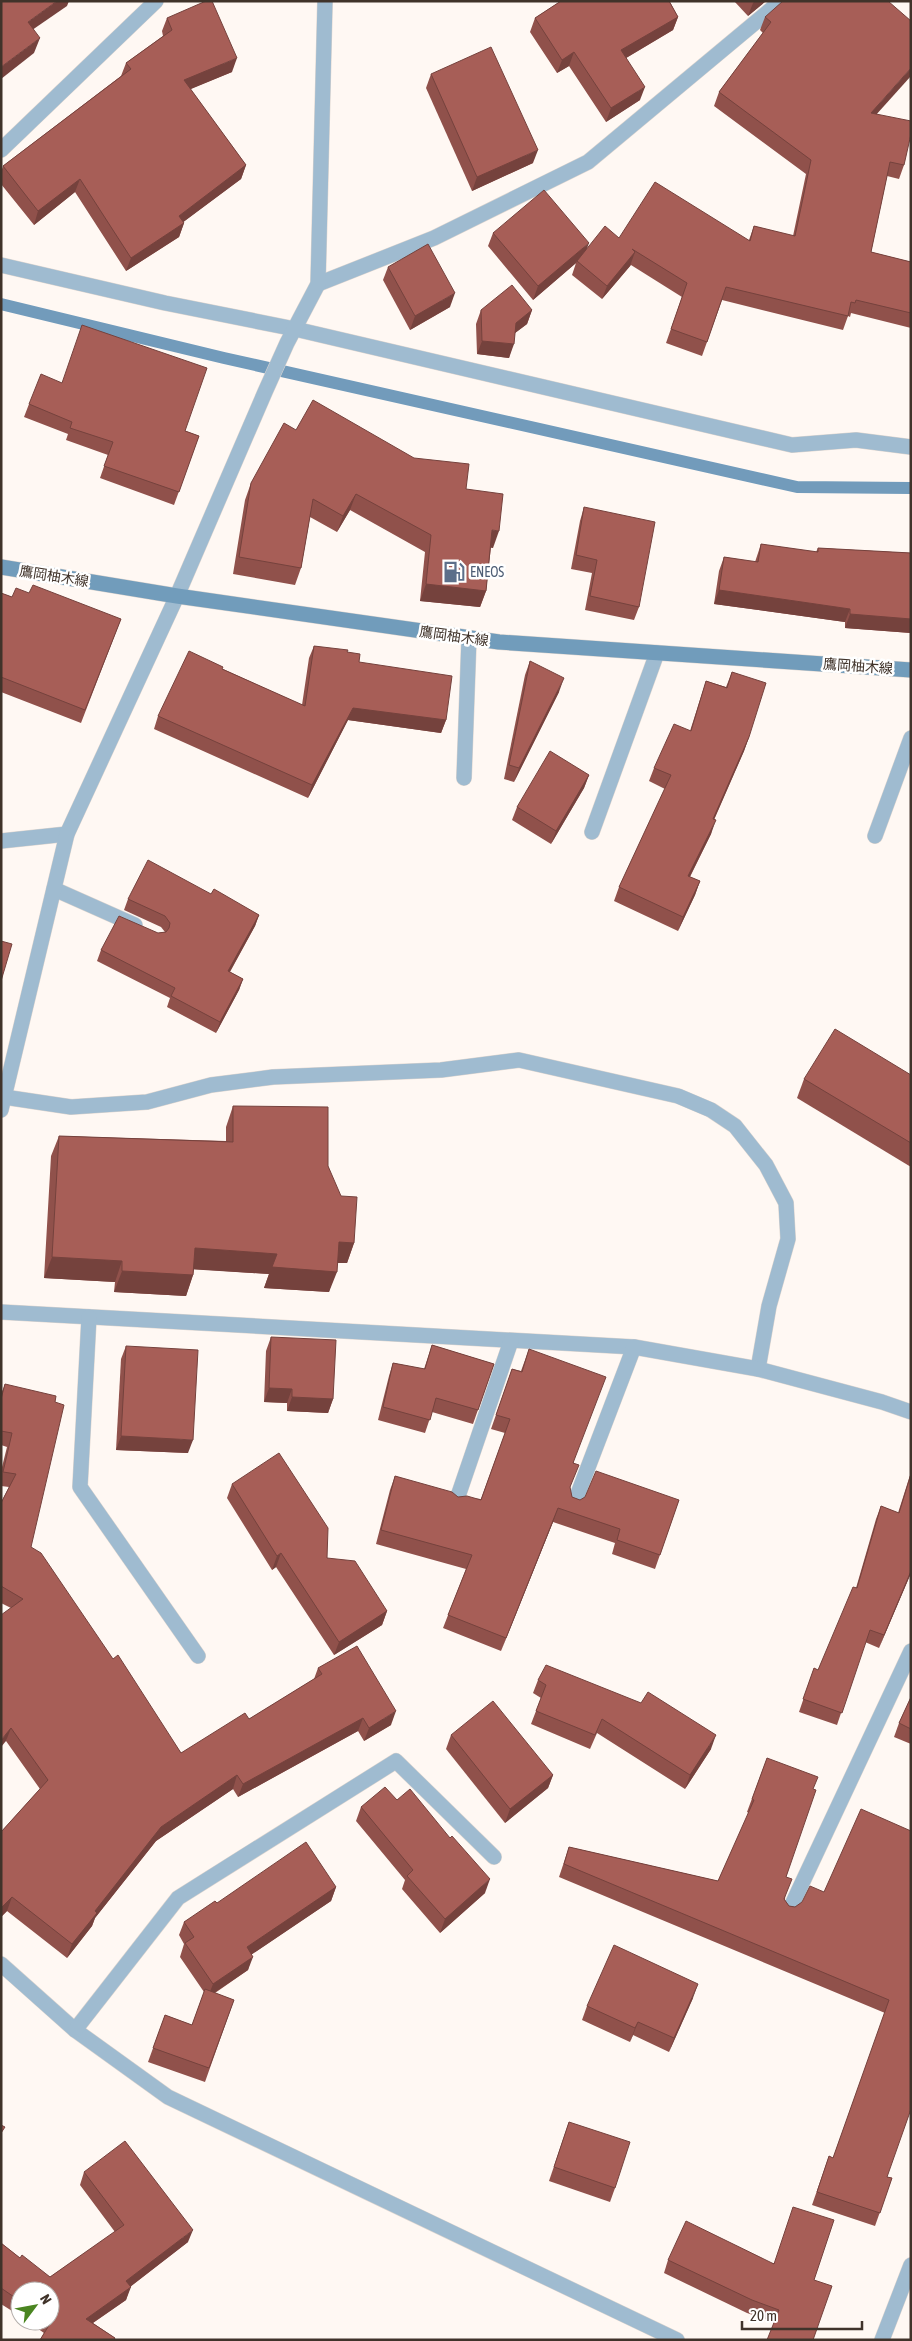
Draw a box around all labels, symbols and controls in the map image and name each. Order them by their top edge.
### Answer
fuel station icon: ENEOS [441,559,467,585]
street label: 鷹岡柚木線 [18,563,90,589]
place label: ENEOS [470,564,504,580]
street label: 鷹岡柚木線 [418,623,490,649]
street label: 鷹岡柚木線 [823,656,893,676]
north arrow [10,2281,60,2331]
text: N [37,2291,55,2307]
scale bar [742,2298,862,2330]
text: 20 m [750,2307,777,2324]

